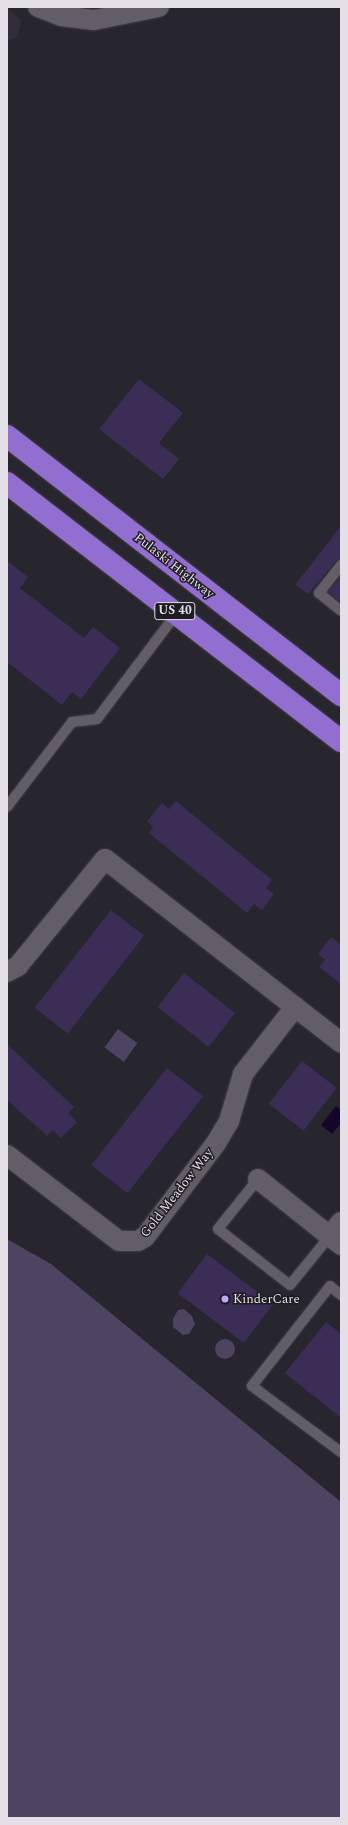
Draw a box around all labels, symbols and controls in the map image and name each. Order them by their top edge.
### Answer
street label: Pulaski Highway [131,530,217,602]
road number: US 40 [154,601,196,621]
street label: Gold Meadow Way [137,1145,217,1241]
place label: KinderCare [233,1291,300,1307]
marker: KinderCare [220,1294,230,1304]

